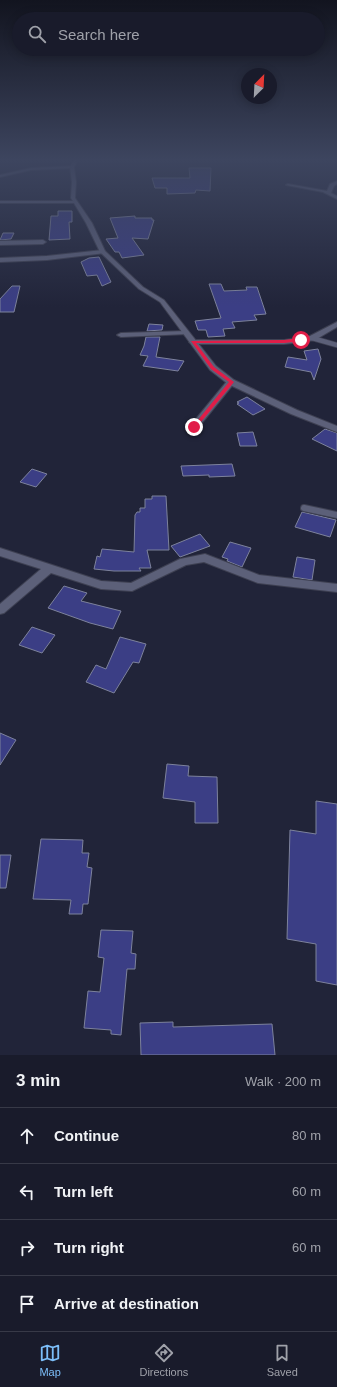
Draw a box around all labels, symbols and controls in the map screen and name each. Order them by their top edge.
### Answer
search box [12,12,325,56]
icon: search [26,23,48,45]
text: Search here [58,26,140,43]
north arrow [241,68,277,104]
route start [292,331,310,349]
route end [185,418,203,436]
text: 3 min [16,1071,60,1090]
text: Walk · 200 m [245,1074,321,1089]
icon: ahead [16,1125,38,1147]
text: Continue [54,1127,119,1144]
text: 80 m [292,1128,321,1143]
icon: left [16,1181,38,1203]
text: Turn left [54,1183,113,1200]
text: 60 m [292,1184,321,1199]
icon: right [16,1237,38,1259]
text: Turn right [54,1239,124,1256]
text: 60 m [292,1240,321,1255]
icon: arrive [16,1293,38,1315]
text: Arrive at destination [54,1295,199,1312]
tab: Map [39,1342,61,1378]
tab: Directions [139,1342,188,1378]
tab: Saved [267,1342,298,1378]

